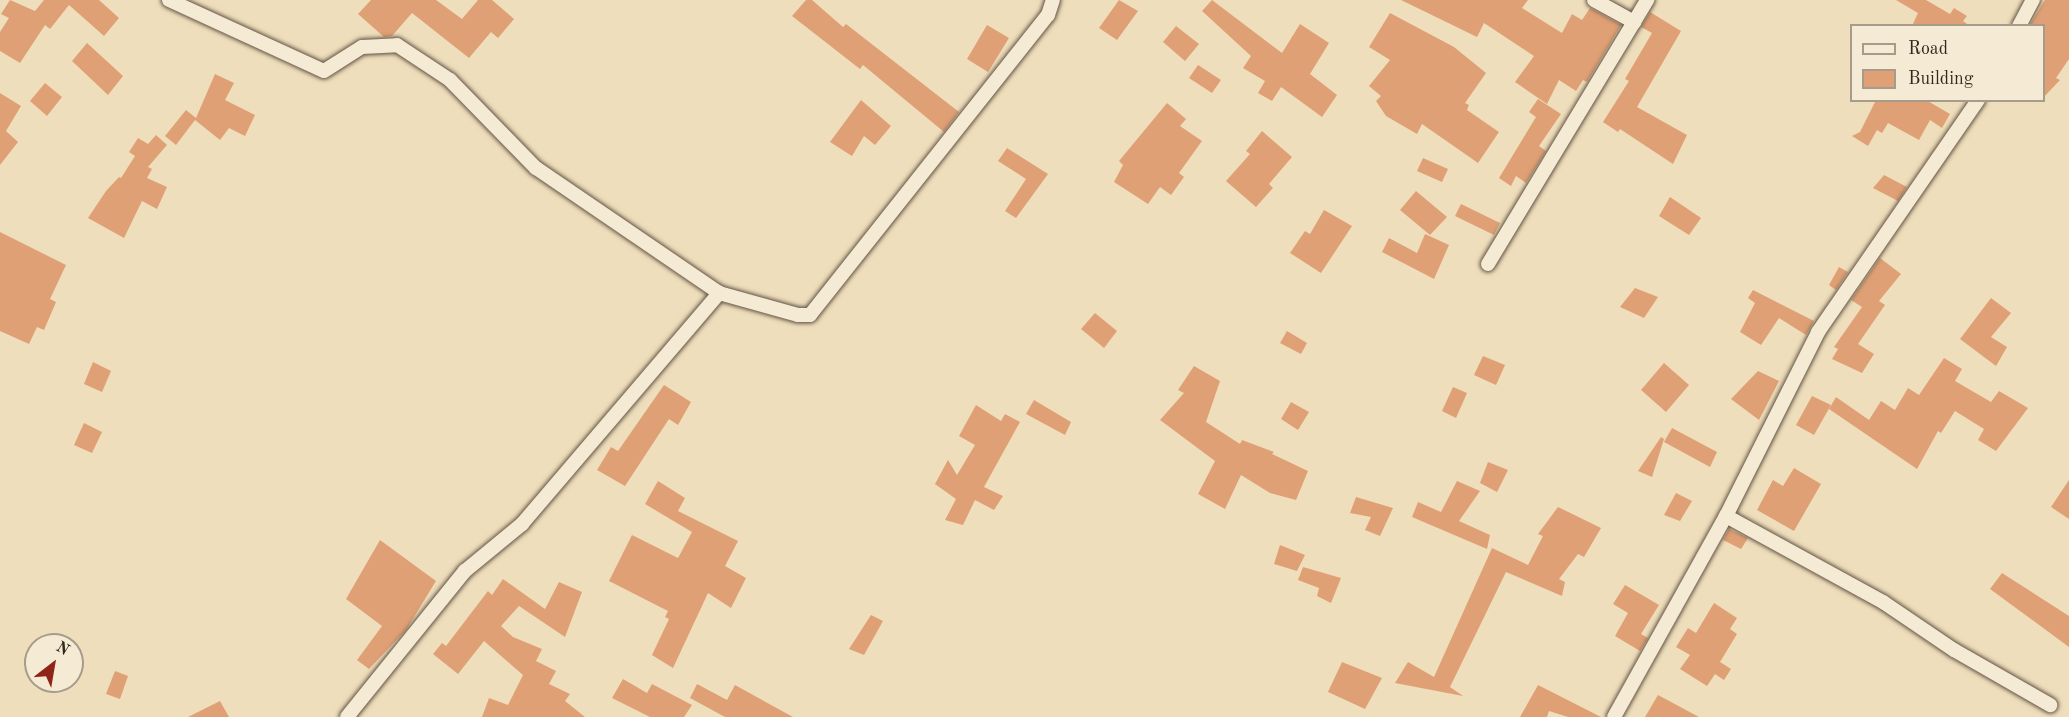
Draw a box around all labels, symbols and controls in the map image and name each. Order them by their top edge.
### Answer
legend [1850,24,2045,102]
text: Road [1908,40,1948,58]
text: Building [1908,70,1973,88]
north arrow [24,633,84,693]
text: N [53,639,72,659]

